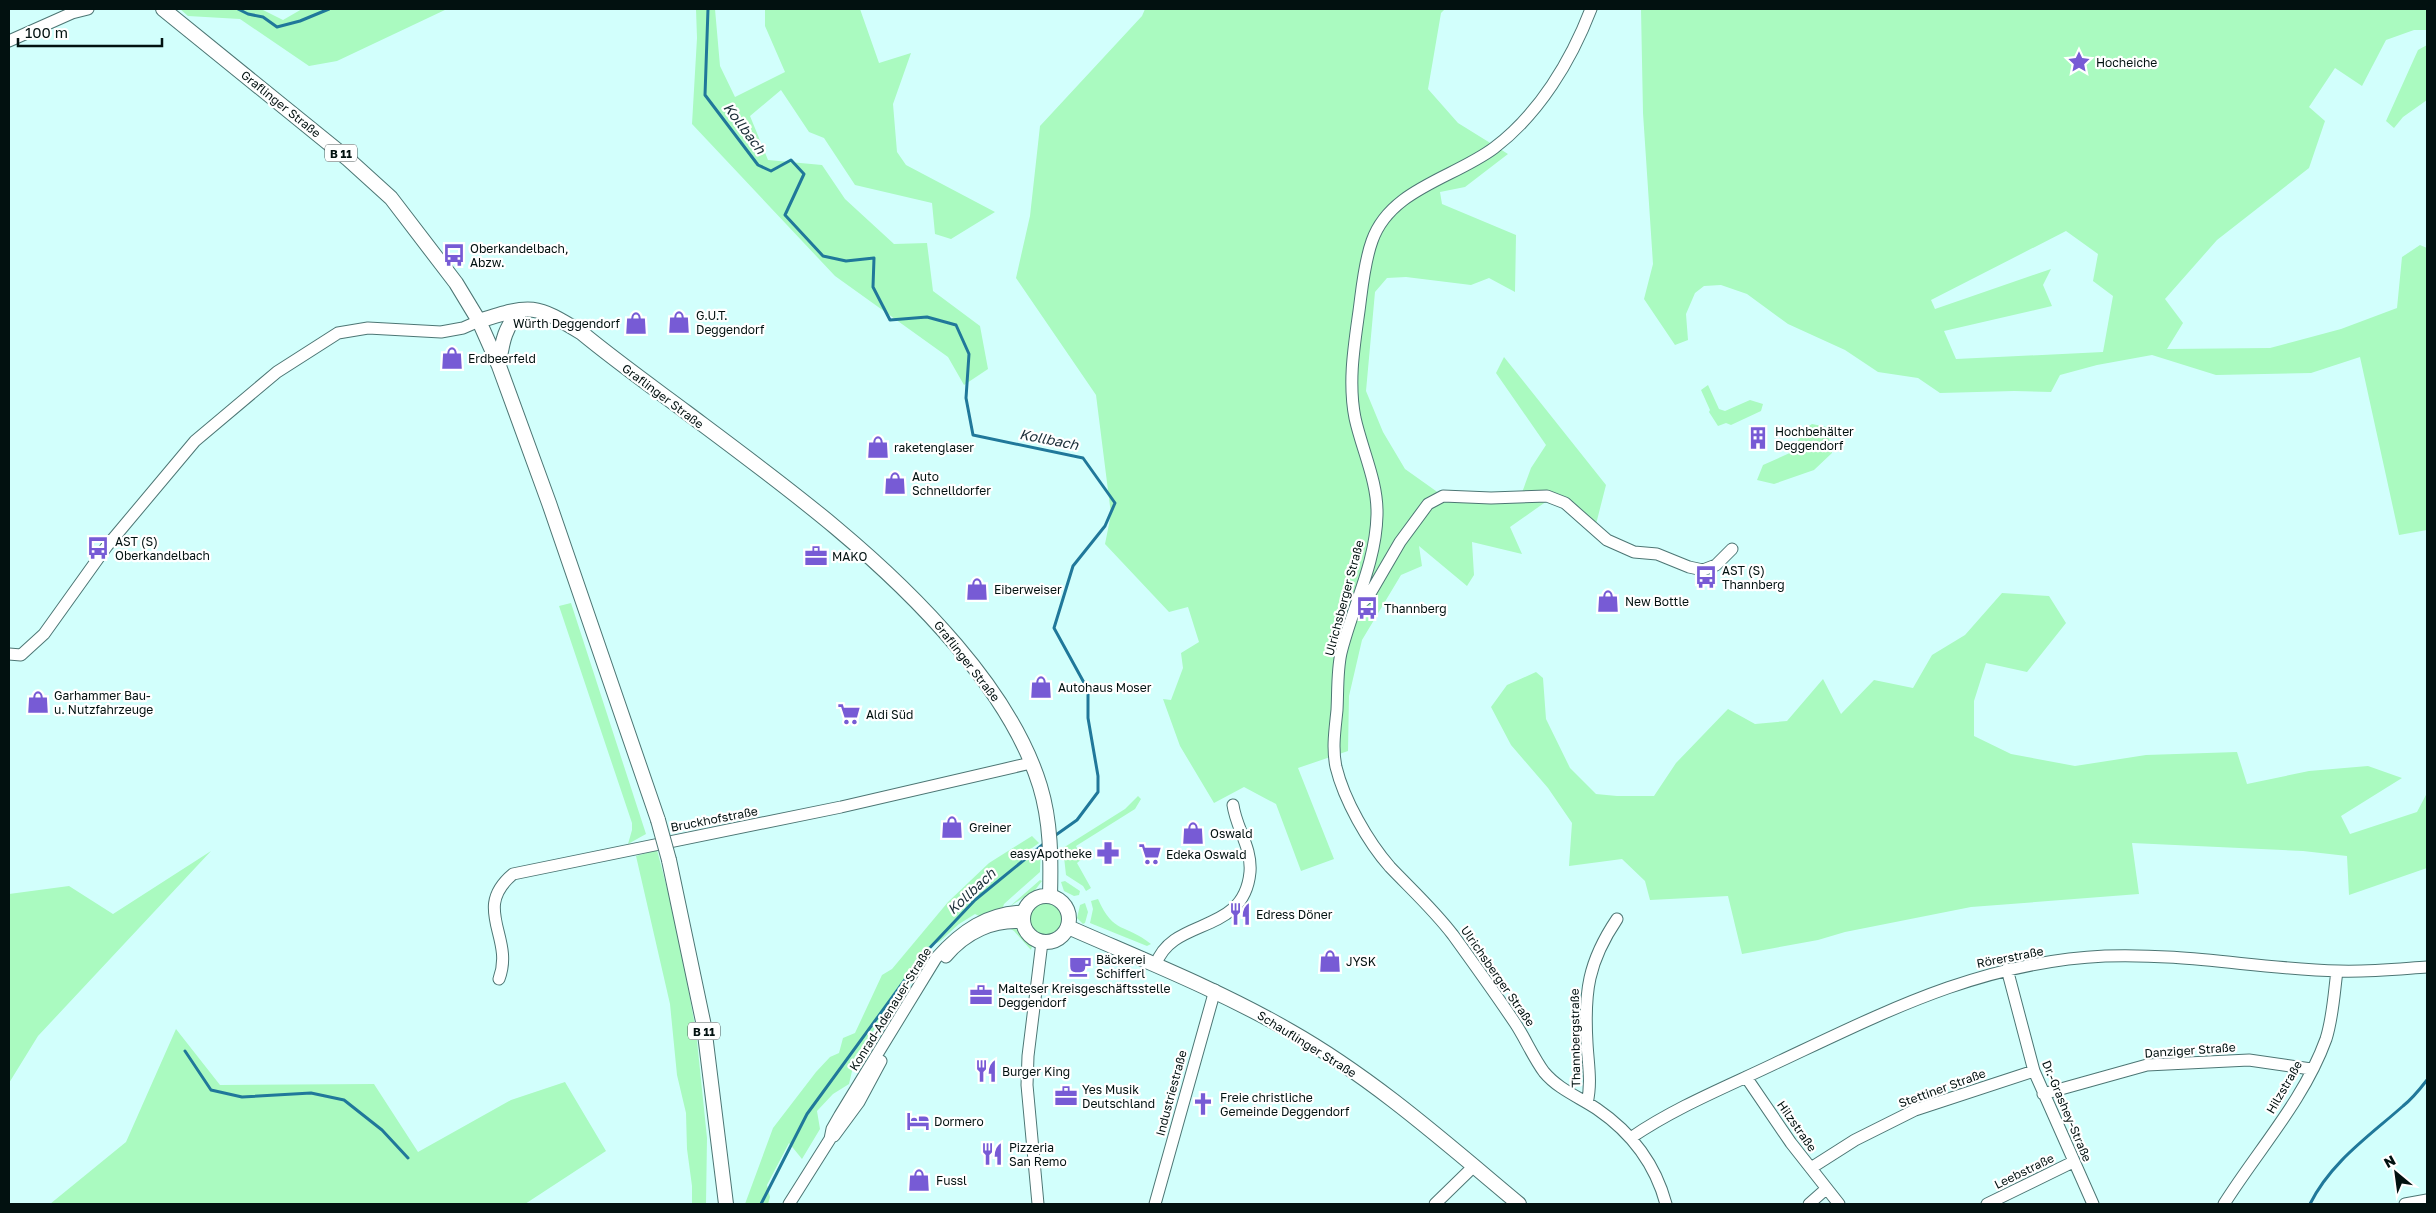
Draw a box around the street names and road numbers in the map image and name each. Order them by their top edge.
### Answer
street label: Graflinger Straße [238,67,324,141]
road number: B 11 [325,144,357,162]
street label: Graflinger Straße [619,360,707,432]
street label: Ulrichsberger Straße [1321,538,1367,658]
street label: Graflinger Straße [931,618,1003,704]
street label: Bruckhofstraße [669,803,759,835]
street label: Ulrichsberger Straße [1458,923,1538,1029]
street label: Rörerstraße [1975,943,2045,971]
street label: Konrad-Adenauer-Straße [846,945,934,1073]
street label: Thannbergstraße [1567,988,1583,1088]
street label: Schauflinger Straße [1255,1007,1359,1081]
road number: B 11 [688,1022,720,1040]
street label: Danziger Straße [2144,1039,2236,1061]
street label: Industriestraße [1152,1048,1190,1138]
street label: Dr.-Grashey-Straße [2039,1058,2095,1164]
street label: Hilzstraße [2263,1058,2305,1116]
street label: Stettiner Straße [1896,1065,1988,1111]
street label: Hilzstraße [1774,1098,1820,1154]
street label: Leebstraße [1992,1150,2056,1192]

